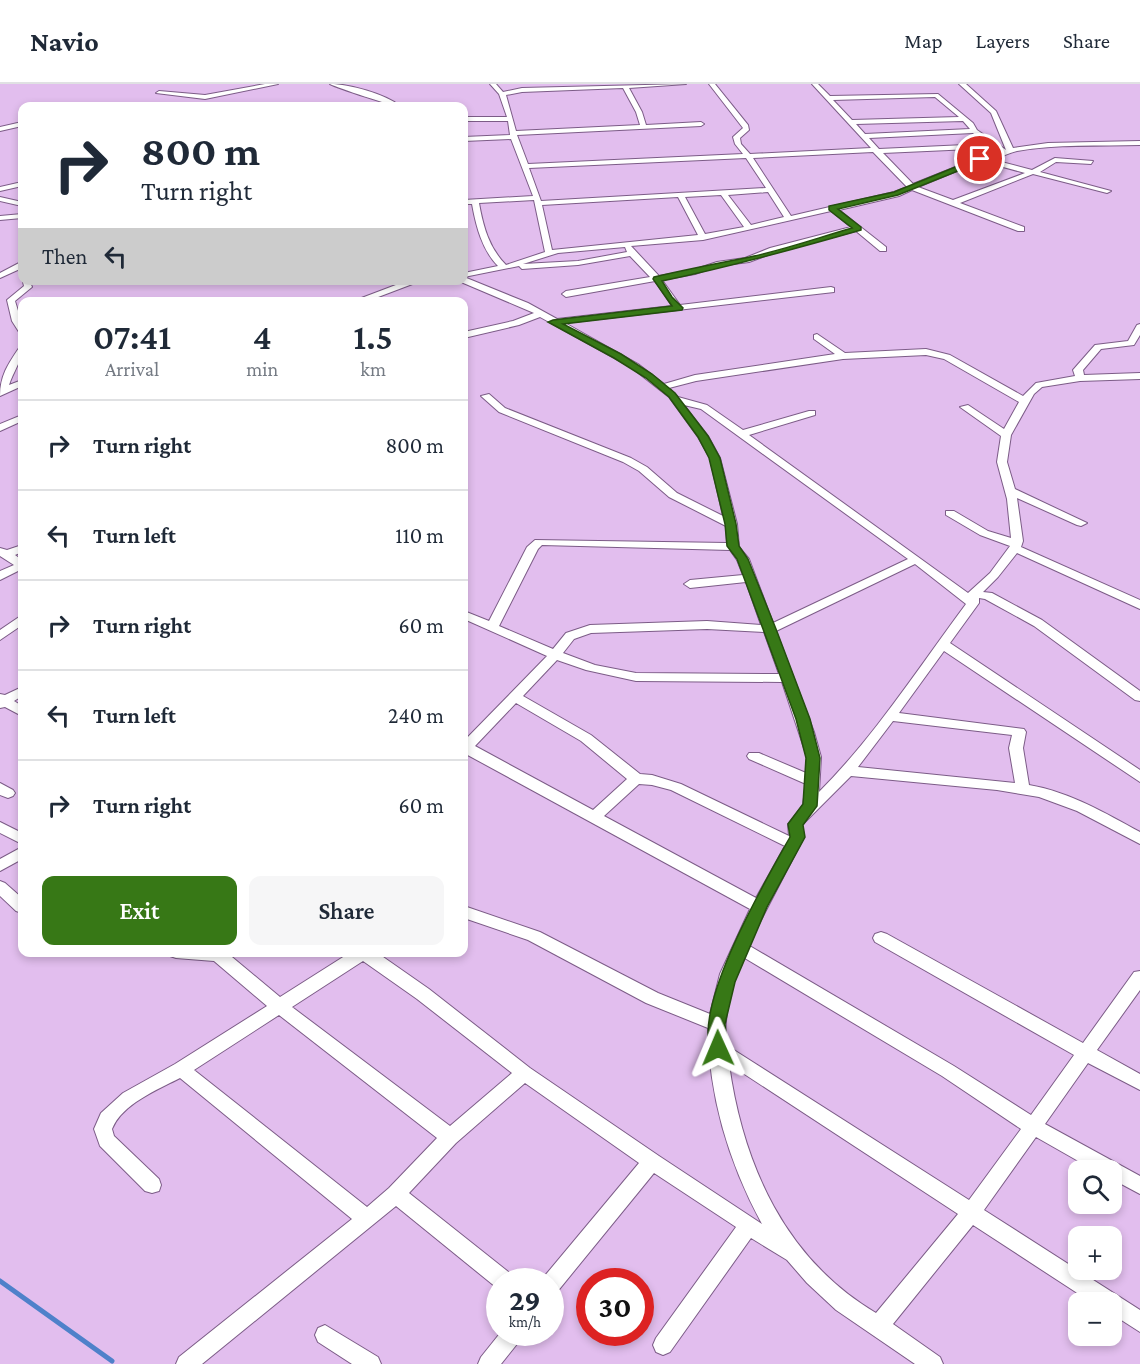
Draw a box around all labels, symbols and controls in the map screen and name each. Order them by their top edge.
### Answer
text: Navio [30,26,99,57]
text: Map [904,29,943,53]
text: Layers [976,29,1030,53]
text: Share [1063,29,1110,53]
icon: right [42,126,120,204]
text: 800 m [141,127,260,174]
pin [954,133,1005,184]
icon: arrive [963,142,996,175]
text: Turn right [141,176,252,206]
icon: left [99,240,132,273]
text: Then [42,244,87,269]
text: 07:41 [93,317,171,357]
text: 4 [253,317,272,357]
text: 1.5 [353,317,393,357]
text: Arrival [105,358,159,380]
text: min [246,358,278,380]
text: km [360,358,386,380]
icon: right [42,429,75,462]
text: Turn right [93,433,191,458]
text: 800 m [385,433,444,458]
icon: left [42,519,75,552]
text: Turn left [93,523,176,548]
text: 110 m [395,523,444,548]
icon: right [42,609,75,642]
text: Turn right [93,613,191,638]
text: 60 m [399,613,444,638]
icon: left [42,699,75,732]
text: Turn left [93,703,176,728]
text: 240 m [388,703,444,728]
icon: right [42,789,75,822]
text: Turn right [93,793,191,818]
text: 60 m [399,793,444,818]
button: Exit [42,876,237,945]
button: Share [249,876,444,945]
position arrow [686,1016,750,1080]
map controls [1068,1160,1122,1346]
button: search [1068,1160,1122,1214]
button: + [1068,1226,1122,1280]
speed limit sign: 30 [576,1268,654,1346]
text: 29 [509,1283,541,1316]
button: − [1068,1292,1122,1346]
text: km/h [509,1314,541,1330]

